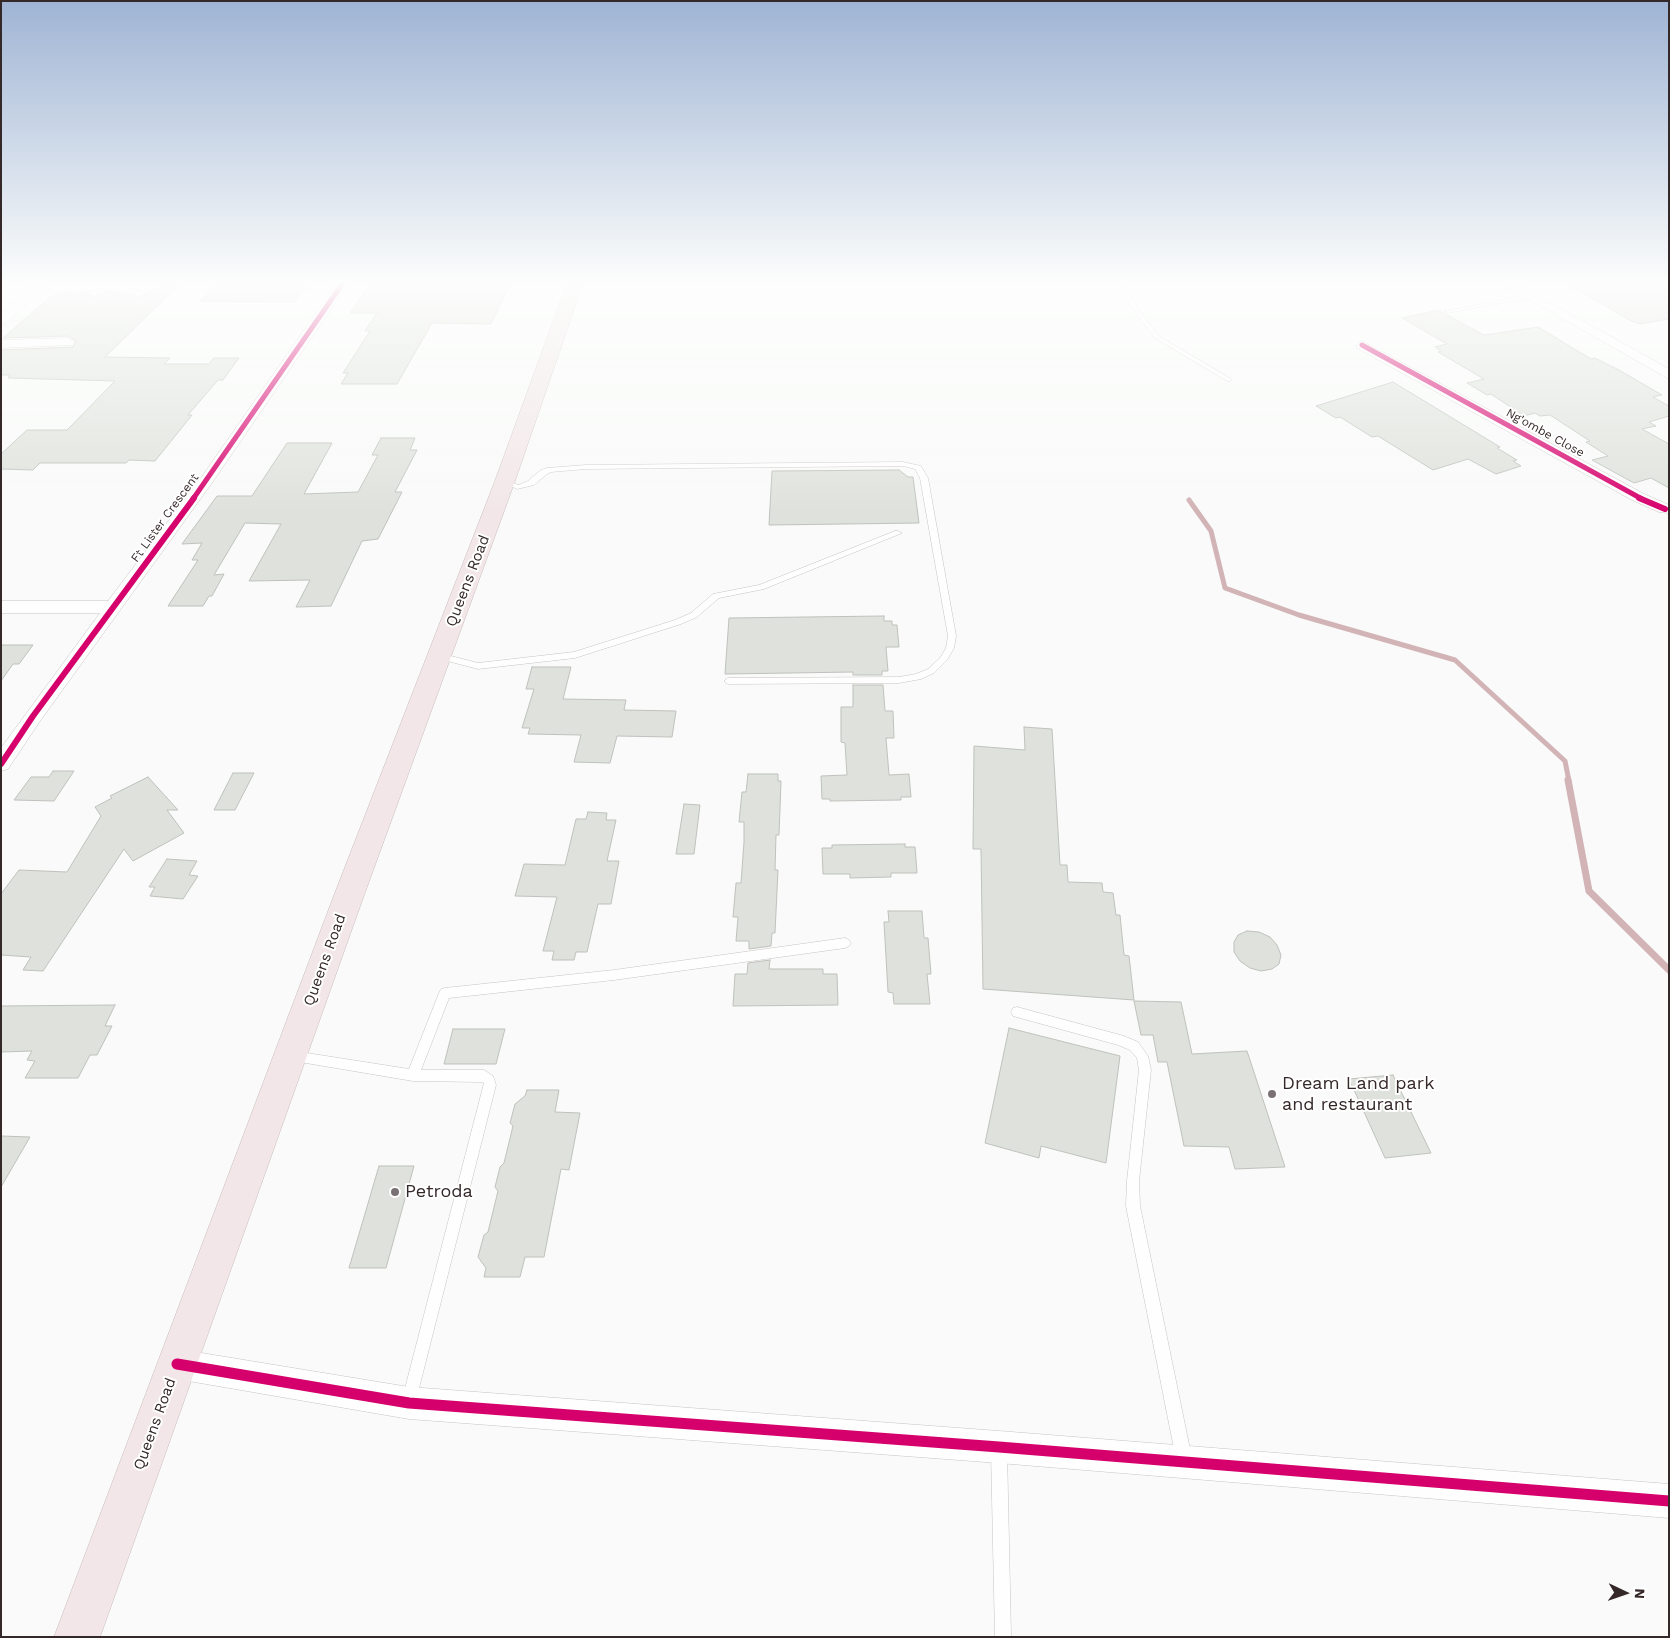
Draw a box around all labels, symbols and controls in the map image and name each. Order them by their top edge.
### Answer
street label: Ng'ombe Close [1503,406,1587,460]
street label: Ft Lister Crescent [128,471,202,565]
street label: Queens Road [442,533,494,629]
street label: Queens Road [300,911,350,1009]
place label: Dream Land park and restaurant [1282,1073,1434,1116]
marker: Dream Land park and restaurant [1266,1088,1278,1100]
place label: Petroda [405,1181,473,1203]
marker: Petroda [389,1186,401,1198]
street label: Queens Road [130,1375,180,1473]
north arrow [1600,1568,1650,1618]
text: N [1632,1588,1648,1599]

